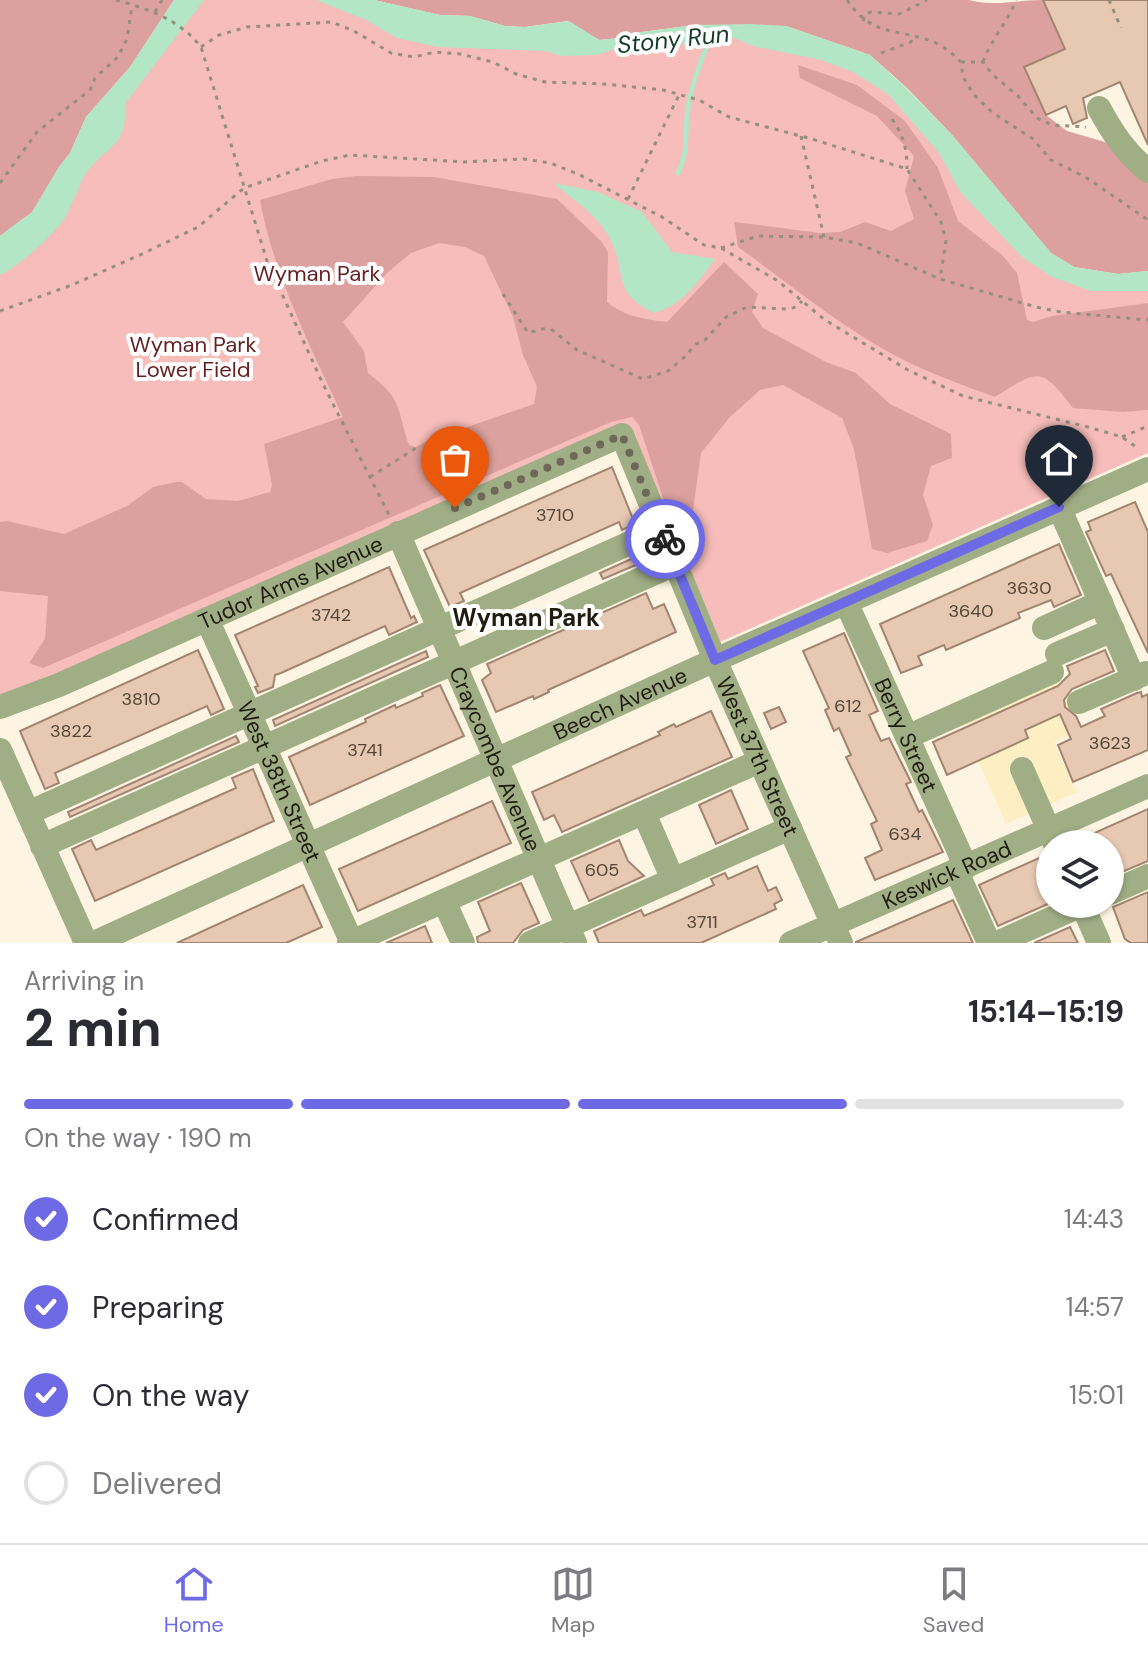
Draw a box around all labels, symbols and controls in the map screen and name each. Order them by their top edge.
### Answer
water label: Stony Run [615,18,731,60]
park label: Wyman Park [253,259,381,288]
park label: Wyman Park Lower Field [129,330,257,384]
pin [1025,425,1093,507]
pin [421,426,489,508]
icon: home [1037,437,1081,481]
icon: bag [433,438,477,482]
courier [625,499,705,579]
house number: 3710 [536,503,574,527]
icon: bike [643,517,687,561]
street label: Tudor Arms Avenue [194,529,387,636]
house number: 3630 [1007,576,1051,600]
house number: 3640 [948,599,994,623]
district label: Wyman Park [452,602,600,633]
house number: 3742 [311,603,351,627]
street label: Beech Avenue [548,660,692,746]
street label: Craycombe Avenue [443,662,548,856]
street label: West 37th Street [710,672,806,841]
street label: Berry Street [868,673,945,797]
house number: 3810 [121,687,161,711]
house number: 612 [834,694,862,718]
street label: West 38th Street [231,696,328,867]
house number: 3822 [50,719,92,743]
house number: 3623 [1089,731,1131,755]
house number: 3741 [347,738,383,762]
house number: 634 [889,822,922,846]
map controls [1036,830,1124,918]
button: layers [1036,830,1124,918]
street label: Keswick Road [878,833,1016,916]
house number: 605 [585,858,619,882]
house number: 3711 [686,910,718,934]
text: Arriving in [24,964,144,998]
text: 15:14–15:19 [968,992,1124,1031]
text: 2 min [24,994,162,1062]
text: On the way · 190 m [24,1121,252,1155]
icon: check [24,1197,68,1241]
text: Confirmed [92,1200,239,1239]
text: 14:43 [1064,1202,1124,1236]
icon: check [24,1285,68,1329]
text: Preparing [92,1288,224,1327]
text: 14:57 [1066,1290,1124,1324]
icon: check [24,1373,68,1417]
text: On the way [92,1376,249,1415]
text: 15:01 [1069,1378,1124,1412]
text: Delivered [92,1464,222,1503]
tab: Home [164,1562,224,1639]
tab: Map [551,1562,595,1639]
tab: Saved [923,1562,984,1639]

